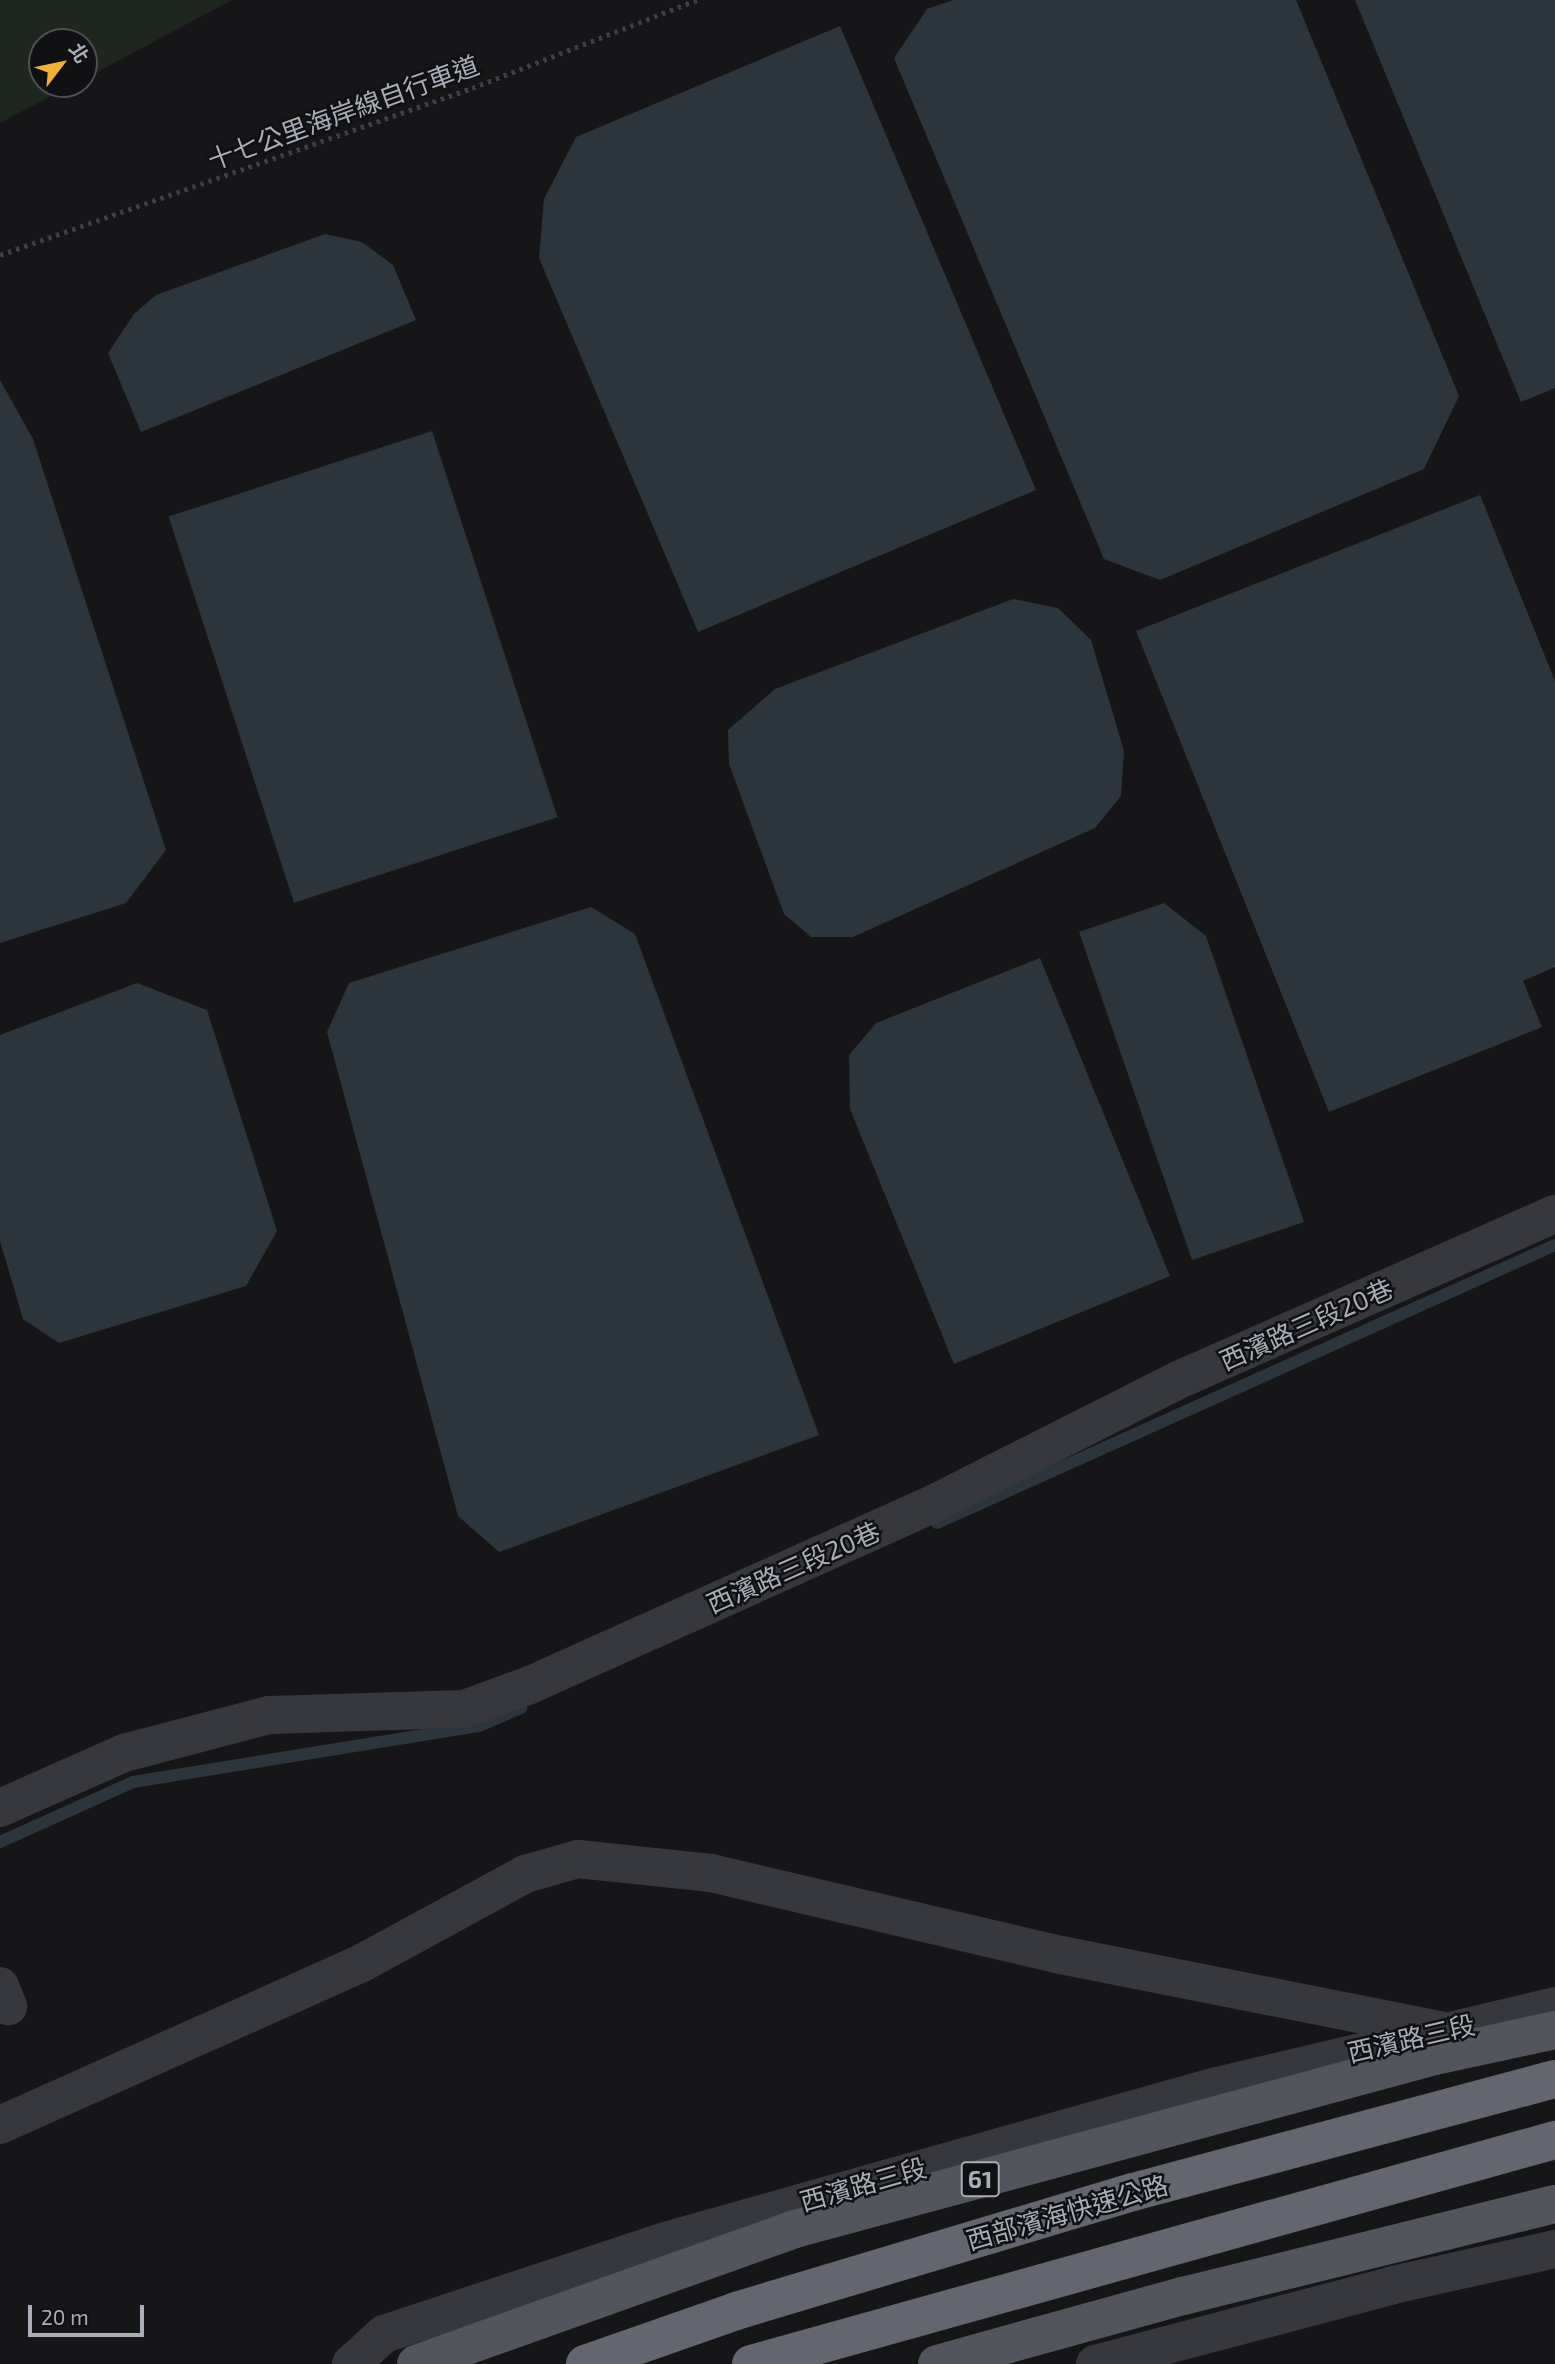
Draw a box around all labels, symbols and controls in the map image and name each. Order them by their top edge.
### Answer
north arrow [28,28,98,98]
text: 北 [65,39,94,67]
street label: 十七公里海岸線自行車道 [203,48,483,176]
street label: 西濱路三段20巷 [1215,1272,1397,1376]
street label: 西濱路三段20巷 [702,1515,884,1619]
street label: 西濱路三段 [1344,2008,1478,2068]
street label: 西濱路三段 [796,2151,930,2217]
road number: 61 [959,2158,1001,2200]
street label: 西部濱海快速公路 [963,2168,1171,2256]
scale bar [32,2290,147,2334]
text: 20 m [41,2304,89,2329]

